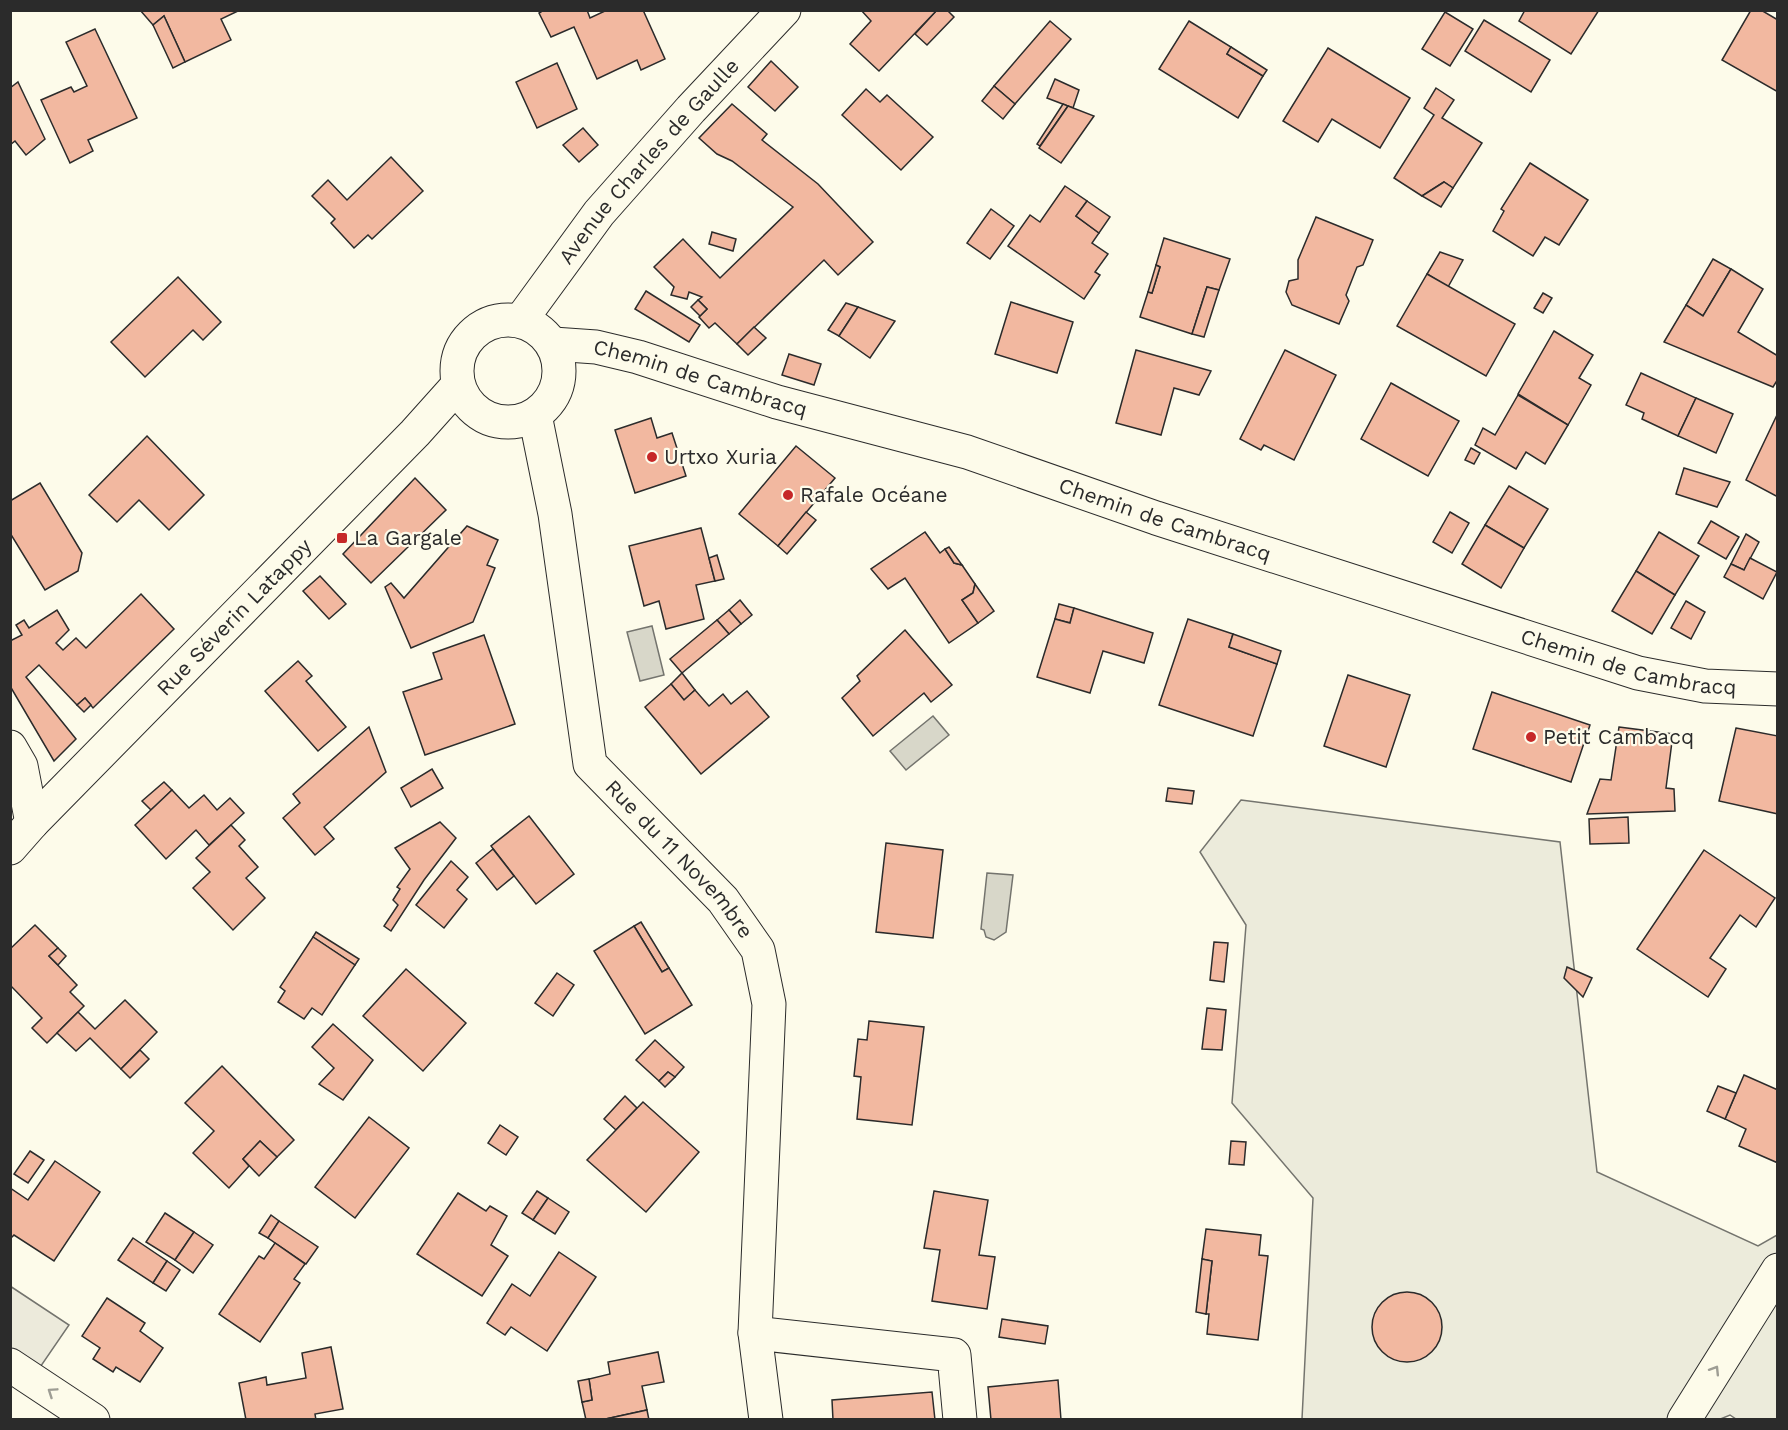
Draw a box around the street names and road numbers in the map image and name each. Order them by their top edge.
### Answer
street label: Avenue Charles de Gaulle [553,53,744,269]
street label: Chemin de Cambracq [591,334,810,421]
street label: Chemin de Cambracq [1056,472,1274,566]
street label: Rue Séverin Latappy [151,533,317,700]
street label: Chemin de Cambracq [1518,623,1737,699]
street label: Rue du 11 Novembre [600,774,759,943]

